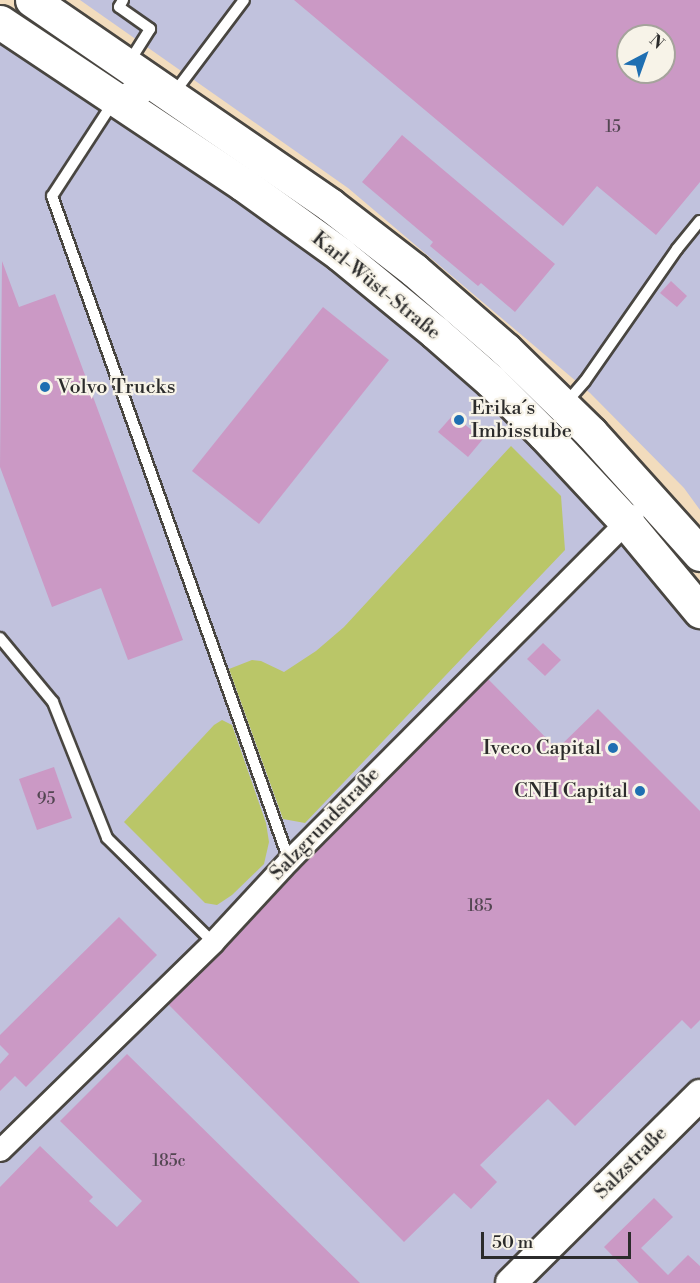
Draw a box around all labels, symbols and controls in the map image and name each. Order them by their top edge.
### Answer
north arrow [616,24,676,84]
text: N [645,30,668,54]
house number: 15 [605,117,621,137]
street label: Karl-Wüst-Straße [307,227,445,345]
place label: Volvo Trucks [57,375,176,399]
marker: Volvo Trucks [38,380,52,394]
place label: Erika´s Imbisstube [471,396,572,443]
marker: Erika´s Imbisstube [452,413,466,427]
place label: Iveco Capital [483,736,601,760]
marker: Iveco Capital [606,741,620,755]
street label: Salzgrundstraße [265,762,385,886]
place label: CNH Capital [514,779,628,803]
marker: CNH Capital [633,784,647,798]
house number: 95 [37,789,55,809]
house number: 185 [467,896,493,916]
street label: Salzstraße [590,1122,672,1204]
house number: 185c [152,1151,186,1171]
scale bar [484,1220,634,1258]
text: 50 m [492,1231,533,1254]

